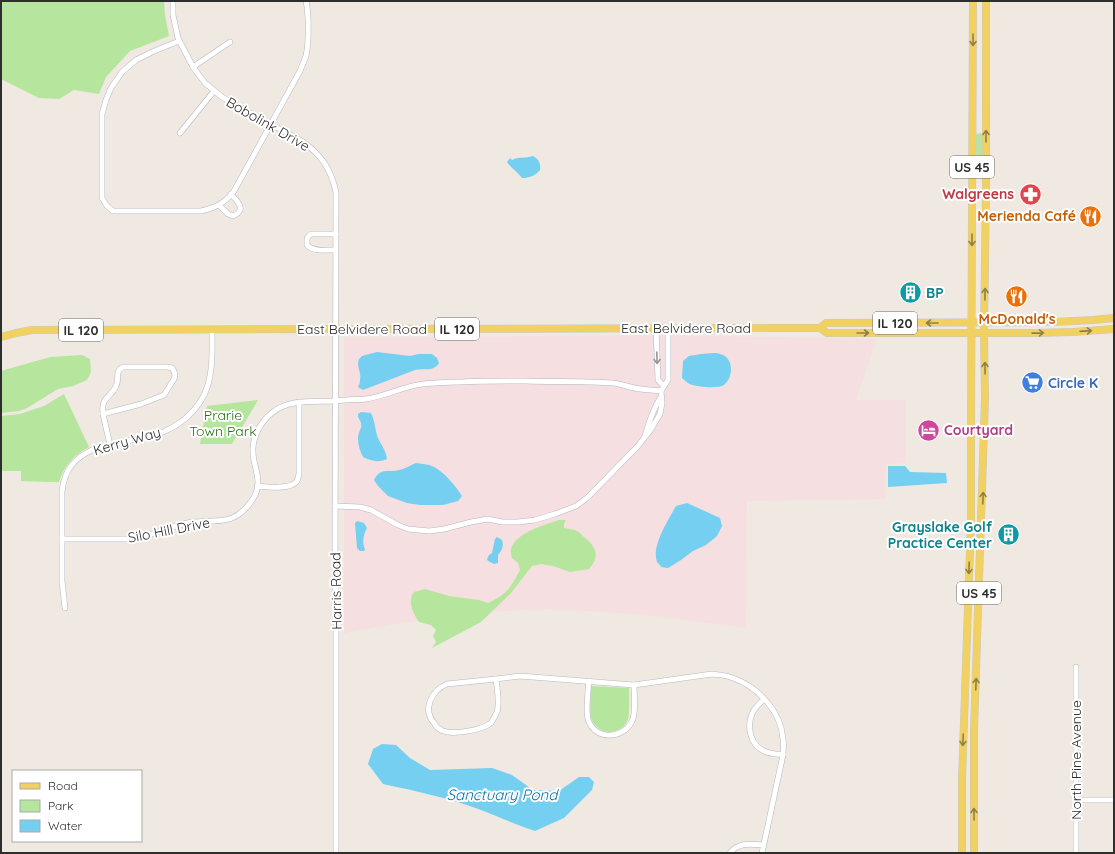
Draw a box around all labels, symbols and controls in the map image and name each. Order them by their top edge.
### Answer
one-way arrow [969,33,977,46]
street label: Bobolink Drive [223,93,313,155]
one-way arrow [982,130,990,143]
road number: US 45 [950,156,994,178]
pharmacy icon: Walgreens [1017,181,1043,207]
place label: Walgreens [942,185,1014,203]
restaurant icon: Merienda Café [1078,203,1104,229]
place label: Merienda Café [977,207,1076,225]
one-way arrow [968,233,976,246]
building icon: BP [898,280,924,306]
place label: BP [926,284,944,302]
restaurant icon: McDonald's [1004,284,1030,310]
one-way arrow [981,288,989,301]
place label: McDonald's [979,310,1056,328]
road number: IL 120 [873,312,917,334]
road number: IL 120 [435,318,479,340]
road number: IL 120 [59,319,103,341]
street label: East Belvidere Road [621,319,751,337]
one-way arrow [926,319,939,327]
street label: East Belvidere Road [297,320,427,338]
one-way arrow [1079,328,1092,335]
one-way arrow [856,329,869,337]
one-way arrow [1031,329,1044,337]
one-way arrow [654,351,661,364]
one-way arrow [981,362,989,375]
supermarket icon: Circle K [1019,370,1045,396]
place label: Circle K [1048,374,1098,392]
park label: Prarie Town Park [189,406,257,440]
hotel icon: Courtyard [916,417,942,443]
place label: Courtyard [944,421,1013,439]
street label: Kerry Way [91,423,163,459]
one-way arrow [979,492,986,505]
street label: Silo Hill Drive [126,513,212,547]
place label: Grayslake Golf Practice Center [888,518,993,552]
building icon: Grayslake Golf Practice Center [995,522,1021,548]
street label: Harris Road [326,552,346,630]
one-way arrow [966,561,973,574]
road number: US 45 [957,582,1001,604]
one-way arrow [972,678,980,691]
street label: North Pine Avenue [1067,700,1085,820]
one-way arrow [959,733,967,746]
legend [12,770,142,842]
text: Road [48,778,78,793]
water label: Sanctuary Pond [447,785,559,804]
text: Park [48,798,73,813]
one-way arrow [970,808,978,821]
text: Water [48,818,83,833]

